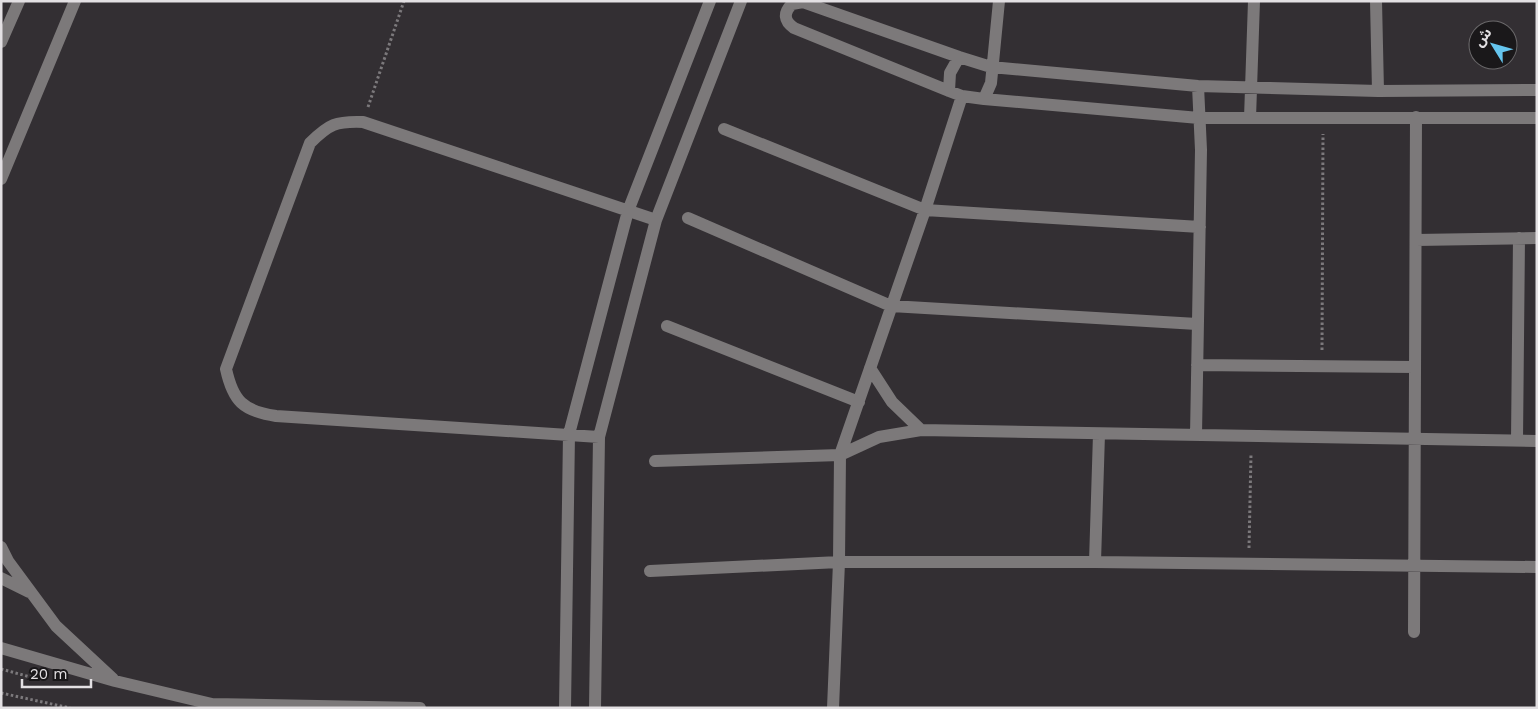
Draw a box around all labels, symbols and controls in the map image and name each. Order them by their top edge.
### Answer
north arrow [1468,20,1518,70]
text: ش [1470,25,1495,50]
scale bar [22,656,91,688]
text: 20 m [30,665,68,683]

